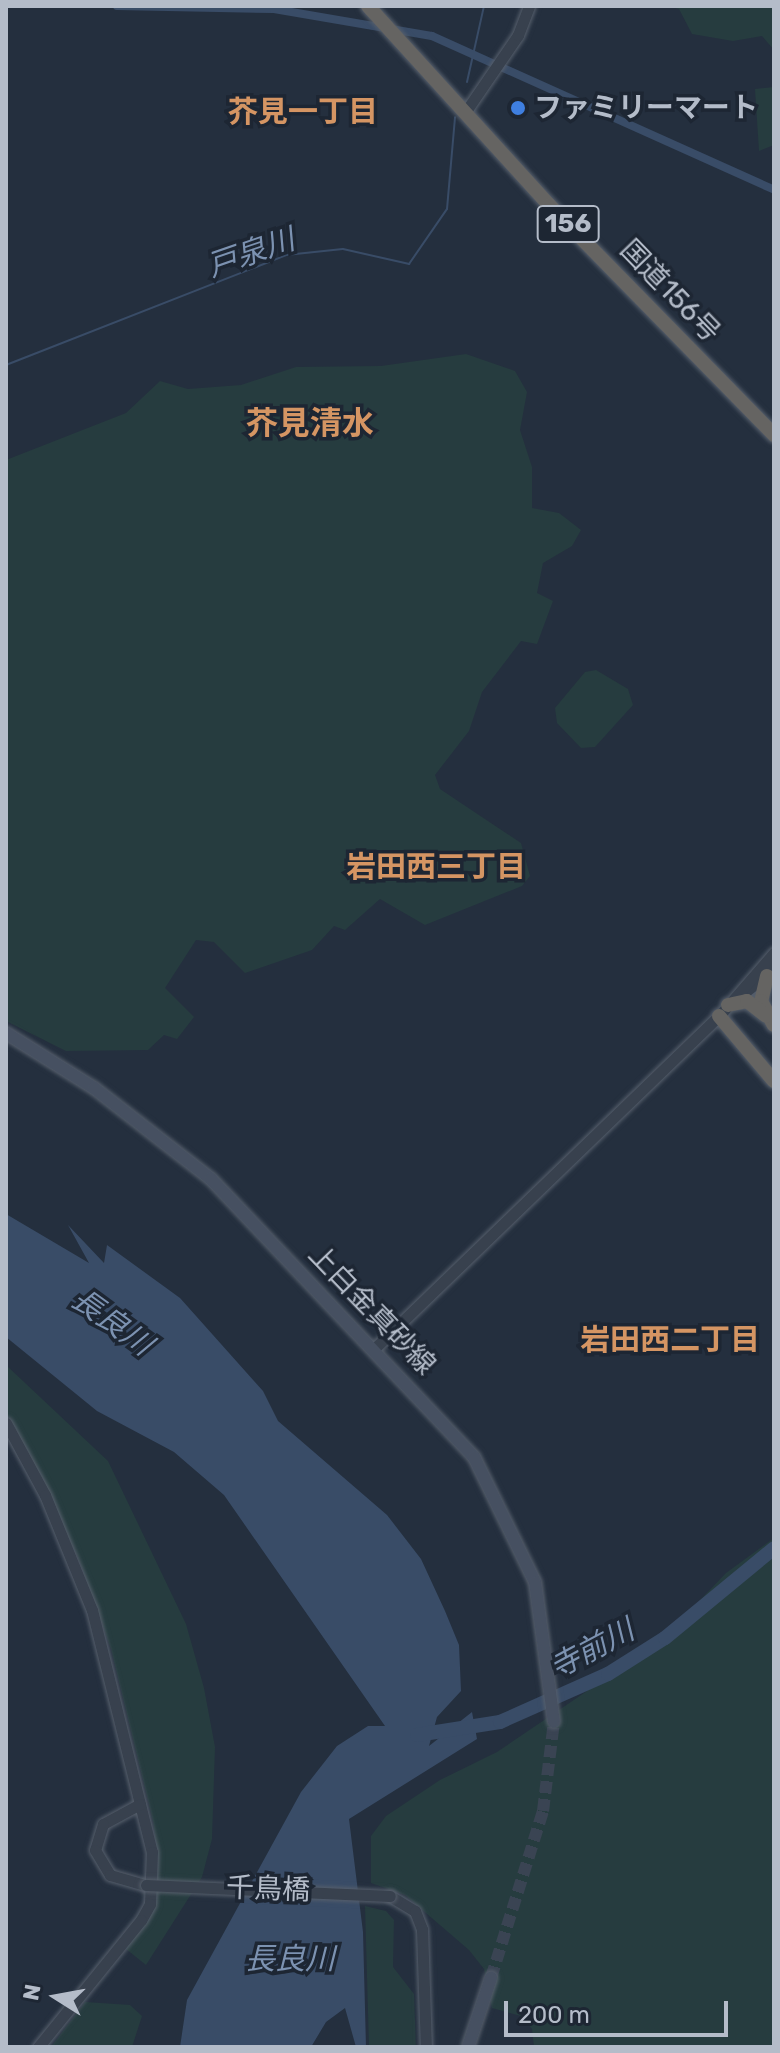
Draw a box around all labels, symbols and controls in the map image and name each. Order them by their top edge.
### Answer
place label: ファミリーマート [534,91,758,125]
district label: 芥見一丁目 [228,94,378,130]
marker: ファミリーマート [509,99,527,117]
road number: 156 [536,202,600,246]
water label: 戸泉川 [203,221,299,285]
street label: 国道156号 [613,233,727,349]
district label: 芥見清水 [246,404,374,442]
district label: 岩田西三丁目 [346,849,526,885]
street label: 上白金真砂線 [302,1238,442,1382]
water label: 長良川 [65,1281,159,1363]
district label: 岩田西二丁目 [580,1322,760,1358]
water label: 寺前川 [544,1612,640,1686]
street label: 千鳥橋 [225,1871,311,1907]
water label: 長良川 [245,1941,335,1977]
north arrow [16,1957,96,2037]
text: N [17,1982,47,2003]
scale bar [508,1985,732,2035]
text: 200 m [518,2001,590,2029]

